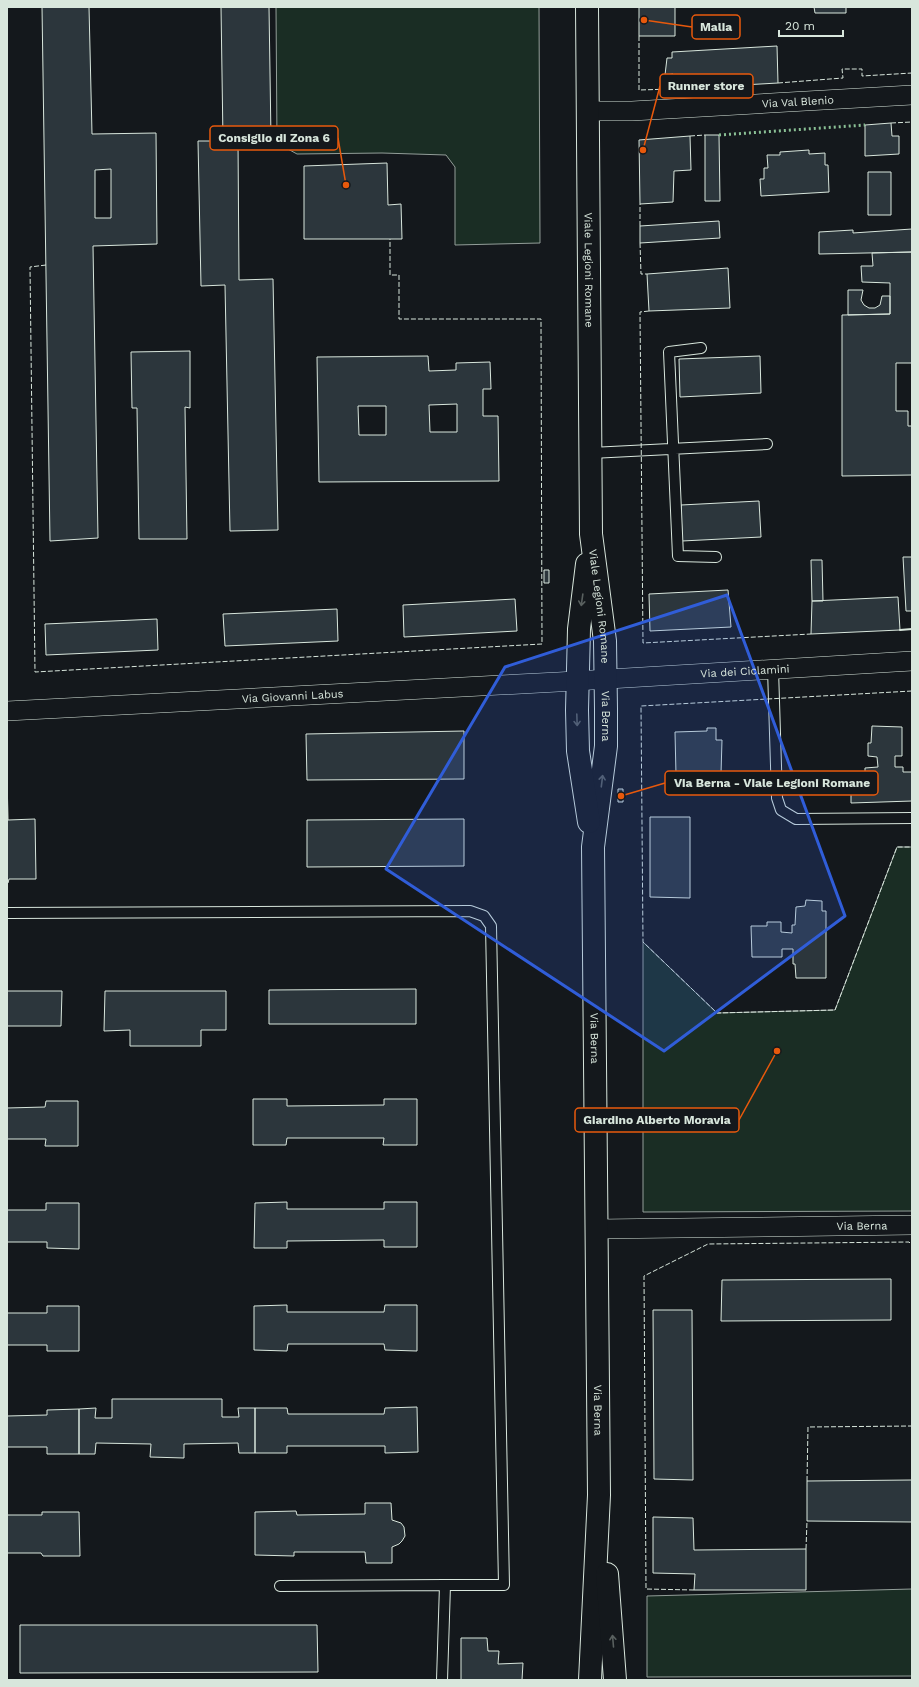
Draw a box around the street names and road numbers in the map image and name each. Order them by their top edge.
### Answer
street label: Via Val Blenio [761,93,834,110]
street label: Viale Legioni Romane [582,212,596,328]
street label: Viale Legioni Romane [587,548,612,664]
street label: Via dei Ciclamini [700,662,790,680]
street label: Via Giovanni Labus [241,687,344,705]
street label: Via Berna [599,691,613,742]
street label: Via Berna [588,1013,602,1064]
street label: Via Berna [836,1219,888,1232]
street label: Via Berna [591,1385,605,1436]

